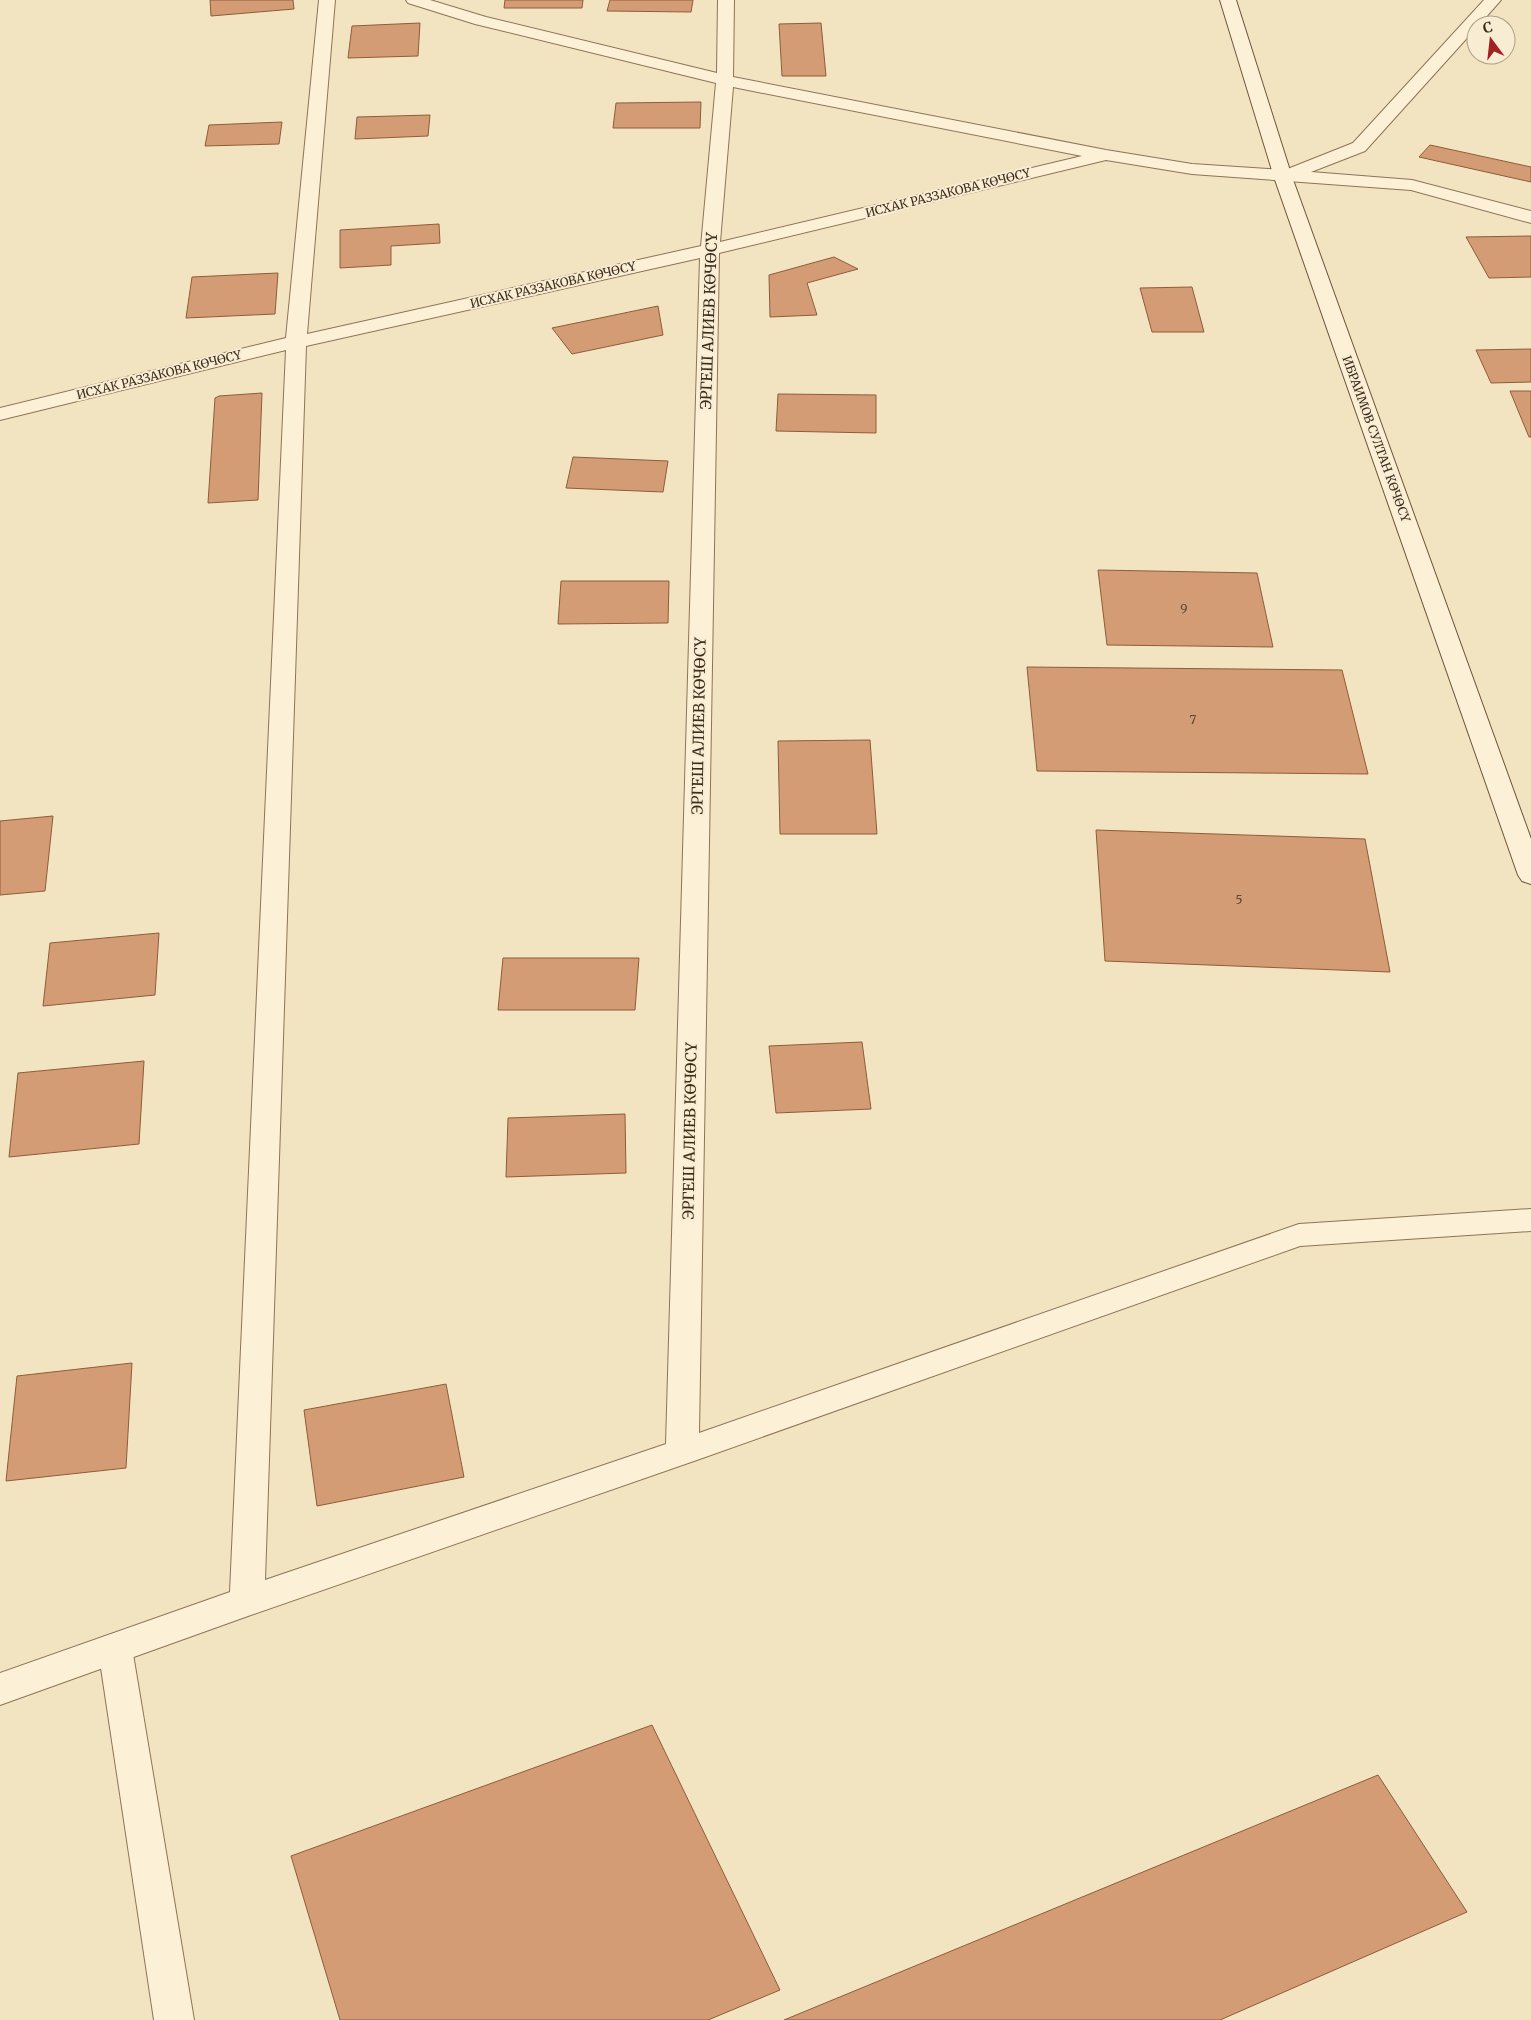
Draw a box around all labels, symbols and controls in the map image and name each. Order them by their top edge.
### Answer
north arrow [1466,15,1516,65]
text: С [1481,18,1494,37]
street label: ИСХАК РАЗЗАКОВА КӨЧӨСҮ [864,165,1032,220]
street label: ЭРГЕШ АЛИЕВ КӨЧӨСҮ [696,232,721,410]
street label: ИСХАК РАЗЗАКОВА КӨЧӨСҮ [469,258,637,311]
street label: ИСХАК РАЗЗАКОВА КӨЧӨСҮ [75,347,243,402]
street label: ИБРАИМОВ СУЛТАН КӨЧӨСҮ [1339,354,1414,524]
house number: 9 [1180,601,1188,616]
street label: ЭРГЕШ АЛИЕВ КӨЧӨСҮ [687,637,710,815]
house number: 7 [1190,712,1197,727]
house number: 5 [1235,892,1243,907]
street label: ЭРГЕШ АЛИЕВ КӨЧӨСҮ [678,1042,701,1220]

